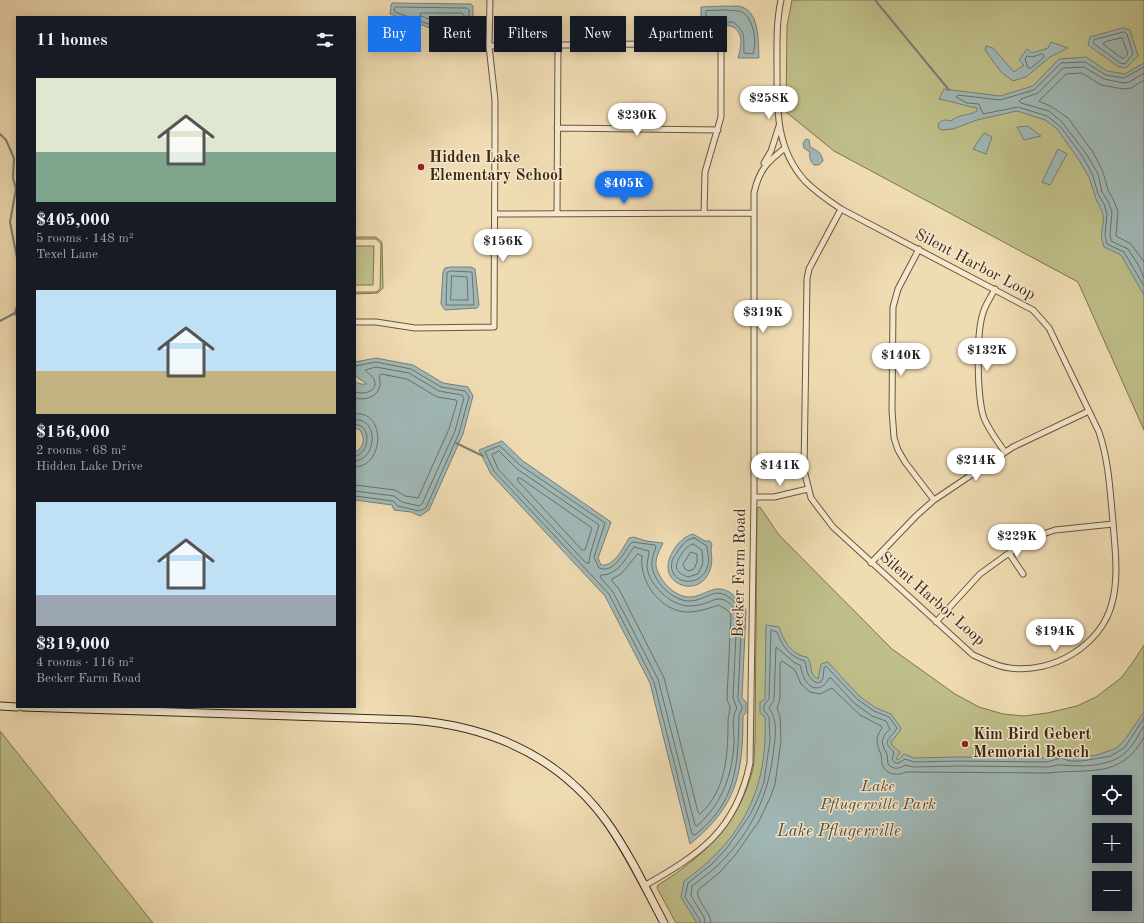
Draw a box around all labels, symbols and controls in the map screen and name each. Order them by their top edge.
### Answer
chip: Buy [368,16,421,52]
chip: Rent [429,16,486,52]
chip: Filters [494,16,562,52]
chip: New [570,16,626,52]
chip: Apartment [634,16,727,52]
icon: filters [314,29,336,51]
text: 11 homes [36,32,108,49]
pin: $258K [741,86,797,120]
text: $258K [749,92,789,105]
pin: $230K [609,103,665,137]
icon: home [150,104,222,176]
text: $230K [617,109,657,122]
place label: Hidden Lake Elementary School [429,150,563,184]
marker: Hidden Lake Elementary School [416,162,426,172]
pin: $405K [596,171,652,205]
text: $405K [604,177,644,190]
text: $405,000 [36,212,110,229]
street label: Silent Harbor Loop [912,227,1038,303]
pin: $156K [475,229,531,263]
text: 5 rooms · 148 m² [36,232,134,245]
text: $156K [483,235,523,248]
text: Texel Lane [36,248,98,261]
pin: $319K [735,300,791,334]
text: $319K [743,306,783,319]
icon: home [150,316,222,388]
pin: $132K [959,338,1015,372]
pin: $140K [873,343,929,377]
text: $132K [967,344,1007,357]
text: $140K [881,349,921,362]
text: $156,000 [36,424,110,441]
text: 2 rooms · 68 m² [36,444,126,457]
pin: $214K [948,448,1004,482]
pin: $141K [752,453,808,487]
text: $214K [956,454,996,467]
text: $141K [760,459,800,472]
text: Hidden Lake Drive [36,460,143,473]
street label: Becker Farm Road [731,508,749,638]
pin: $229K [989,524,1045,558]
icon: home [150,528,222,600]
text: $229K [997,530,1037,543]
street label: Silent Harbor Loop [876,549,988,649]
pin: $194K [1027,619,1083,653]
text: $194K [1035,625,1075,638]
text: $319,000 [36,636,110,653]
text: 4 rooms · 116 m² [36,656,134,669]
text: Becker Farm Road [36,672,141,685]
place label: Kim Bird Gebert Memorial Bench [973,727,1091,761]
marker: Kim Bird Gebert Memorial Bench [960,739,970,749]
map controls [1092,775,1132,911]
button: locate [1092,775,1132,815]
park label: Lake Pflugerville Park [819,779,936,813]
water label: Lake Pflugerville [776,823,901,840]
button: + [1092,823,1132,863]
button: − [1092,871,1132,911]

